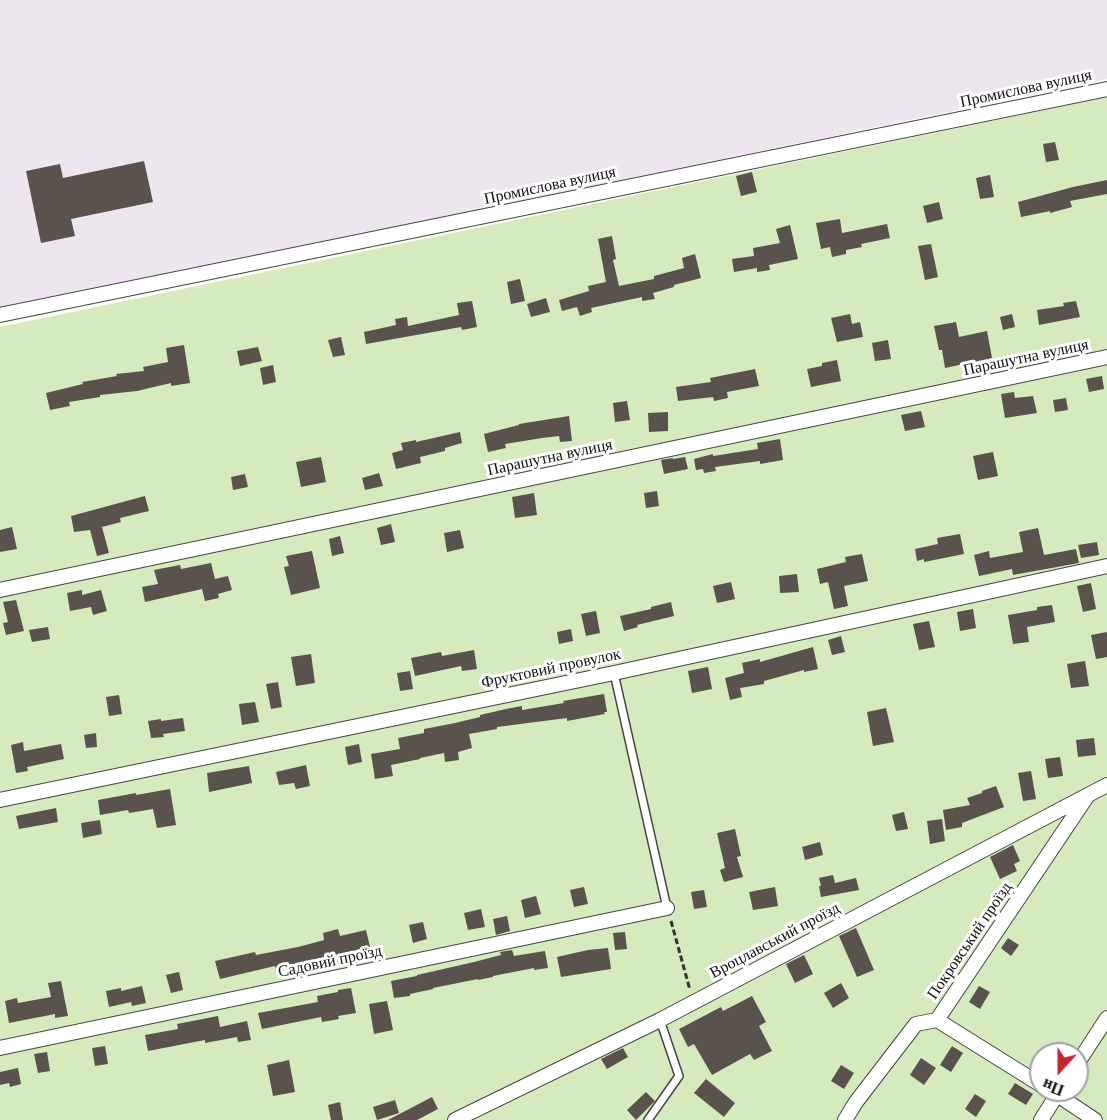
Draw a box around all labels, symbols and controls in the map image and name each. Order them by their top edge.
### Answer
street label: Промислова вулиця [958,66,1094,112]
street label: Промислова вулиця [482,163,618,209]
street label: Парашутна вулиця [962,335,1090,381]
street label: Парашутна вулиця [486,435,614,481]
street label: Фруктовий провулок [480,645,622,693]
street label: Покровський проїзд [924,879,1016,1003]
street label: Вроцлавський проїзд [707,899,843,983]
street label: Садовий проїзд [276,942,384,982]
north arrow [1029,1042,1089,1102]
text: Пн [1040,1076,1066,1099]

